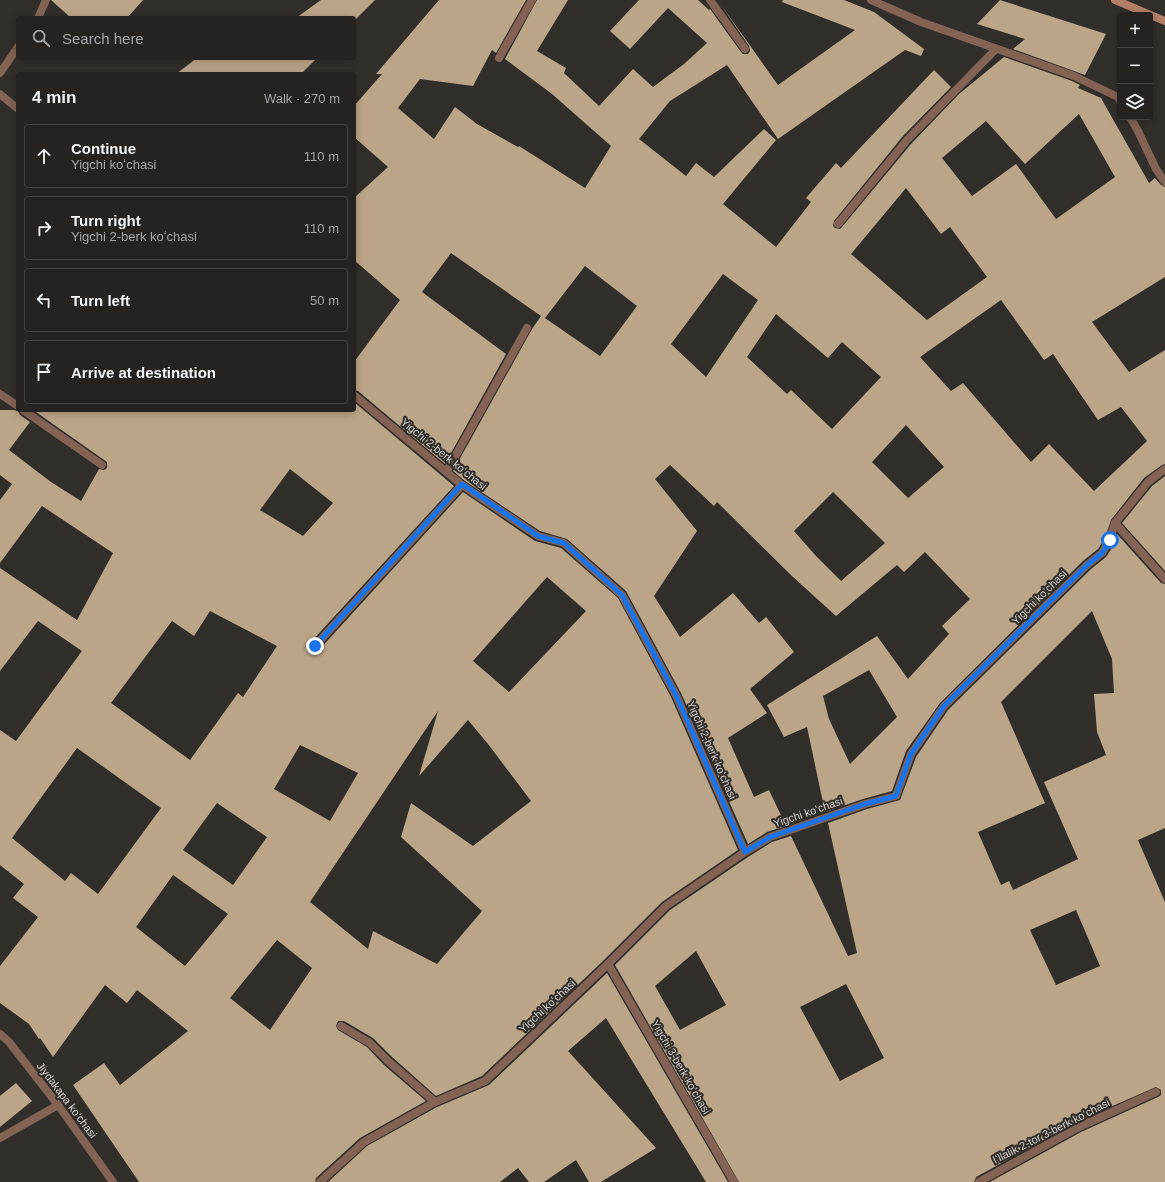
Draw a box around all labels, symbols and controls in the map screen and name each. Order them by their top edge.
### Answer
map controls [1117,12,1153,120]
button: + [1117,12,1153,48]
search box [16,16,356,60]
icon: search [30,27,52,49]
text: Search here [62,30,144,47]
button: − [1117,48,1153,84]
button: layers [1117,84,1153,120]
text: 4 min [32,88,76,107]
text: Walk · 270 m [264,91,340,106]
text: Continue [71,140,136,157]
icon: ahead [33,145,55,167]
text: 110 m [304,149,339,164]
text: Yigchi koʻchasi [71,157,157,172]
text: Turn right [71,212,141,229]
icon: right [33,217,55,239]
text: 110 m [304,221,339,236]
text: Yigchi 2-berk koʻchasi [71,229,197,244]
icon: left [33,289,55,311]
text: Turn left [71,292,130,309]
text: 50 m [310,293,339,308]
icon: arrive [33,361,55,383]
text: Arrive at destination [71,364,216,381]
street label: Yigchi 2-berk koʻchasi [399,416,489,492]
route start [1101,531,1119,549]
street label: Yigchi koʻchasi [1009,567,1069,627]
route end [306,637,324,655]
street label: Yigchi 2-berk koʻchasi [685,699,739,801]
street label: Yigchi koʻchasi [772,795,844,829]
street label: Yigchi koʻchasi [516,977,578,1035]
street label: Yigchi 3-berk koʻchasi [649,1018,713,1116]
street label: Jiydakapa ko'chasi [35,1060,99,1140]
street label: Iʻllalik 2-tor 3-berk koʻchasi [991,1096,1111,1166]

